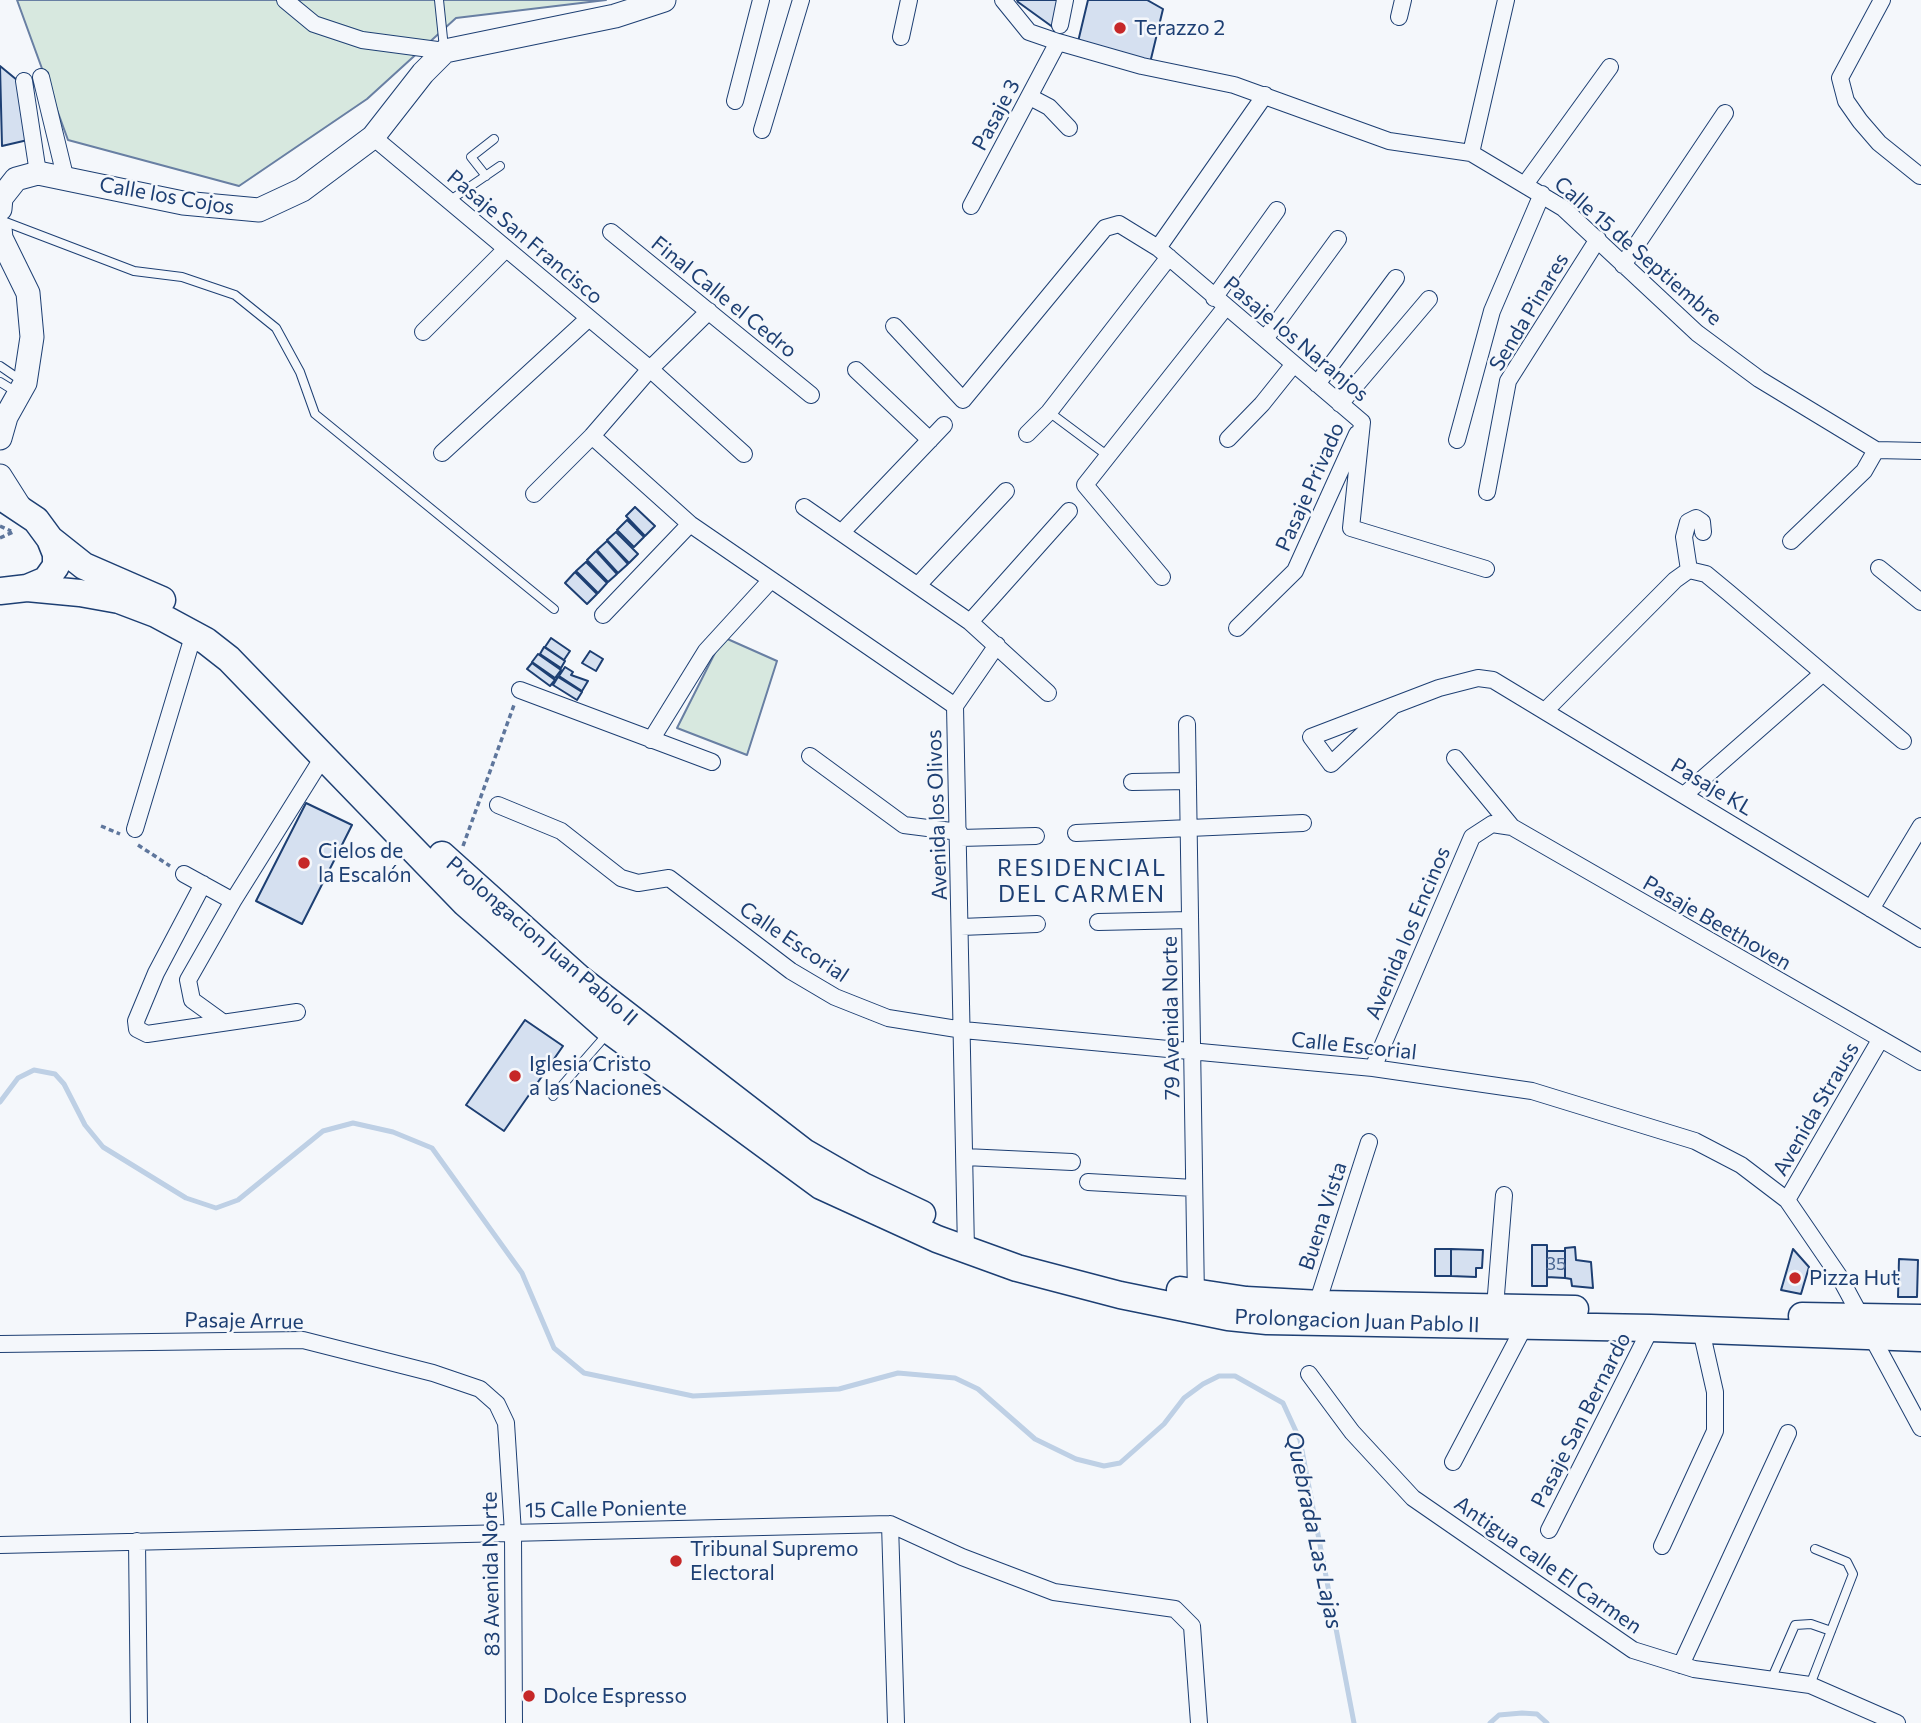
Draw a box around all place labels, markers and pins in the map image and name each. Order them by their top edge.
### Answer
place label: Terazzo 2 [1134,15,1225,41]
marker: Terazzo 2 [1112,20,1128,36]
place label: Cielos de la Escalón [318,838,412,888]
marker: Cielos de la Escalón [296,855,312,871]
place label: Iglesia Cristo a las Naciones [529,1051,662,1101]
marker: Iglesia Cristo a las Naciones [507,1068,523,1084]
place label: Pizza Hut [1809,1265,1900,1291]
marker: Pizza Hut [1787,1270,1803,1286]
place label: Tribunal Supremo Electoral [690,1536,858,1586]
marker: Tribunal Supremo Electoral [668,1553,684,1569]
place label: Dolce Espresso [543,1683,687,1709]
marker: Dolce Espresso [521,1688,537,1704]

